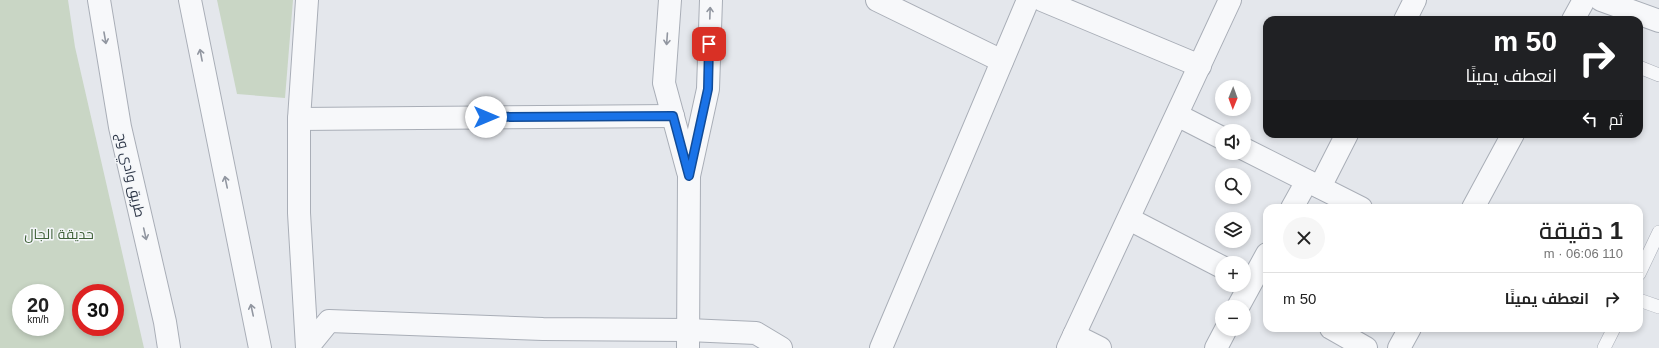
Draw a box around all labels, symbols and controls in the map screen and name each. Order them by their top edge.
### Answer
one-way arrow [707,7,714,20]
text: 50 m [1493,26,1557,57]
pin [692,27,726,61]
one-way arrow [101,32,109,45]
one-way arrow [664,32,671,45]
icon: right [1571,32,1623,84]
icon: arrive [698,33,720,55]
one-way arrow [196,49,204,62]
text: انعطف يمينًا [1466,66,1557,86]
north arrow [1215,80,1251,116]
map controls [1215,80,1251,336]
position arrow [465,96,507,138]
icon: left [1579,108,1601,130]
text: ثم [1609,111,1623,128]
button: sound [1215,124,1251,160]
street label: طريق وادي وج [110,131,148,220]
button: search [1215,168,1251,204]
one-way arrow [222,176,230,189]
button: layers [1215,212,1251,248]
button: close [1283,217,1325,259]
text: 1 دقيقة [1539,217,1623,244]
park label: حديقة الجال [24,226,94,243]
one-way arrow [142,227,150,240]
text: 110 m · 06:06 [1544,246,1623,261]
button: + [1215,256,1251,292]
speed limit sign: 30 [72,284,124,336]
icon: right [1601,288,1623,310]
text: 50 m [1283,290,1316,307]
text: انعطف يمينًا [1505,290,1589,307]
text: 20 [27,294,49,316]
button: − [1215,300,1251,336]
one-way arrow [248,304,256,317]
text: km/h [27,314,49,325]

